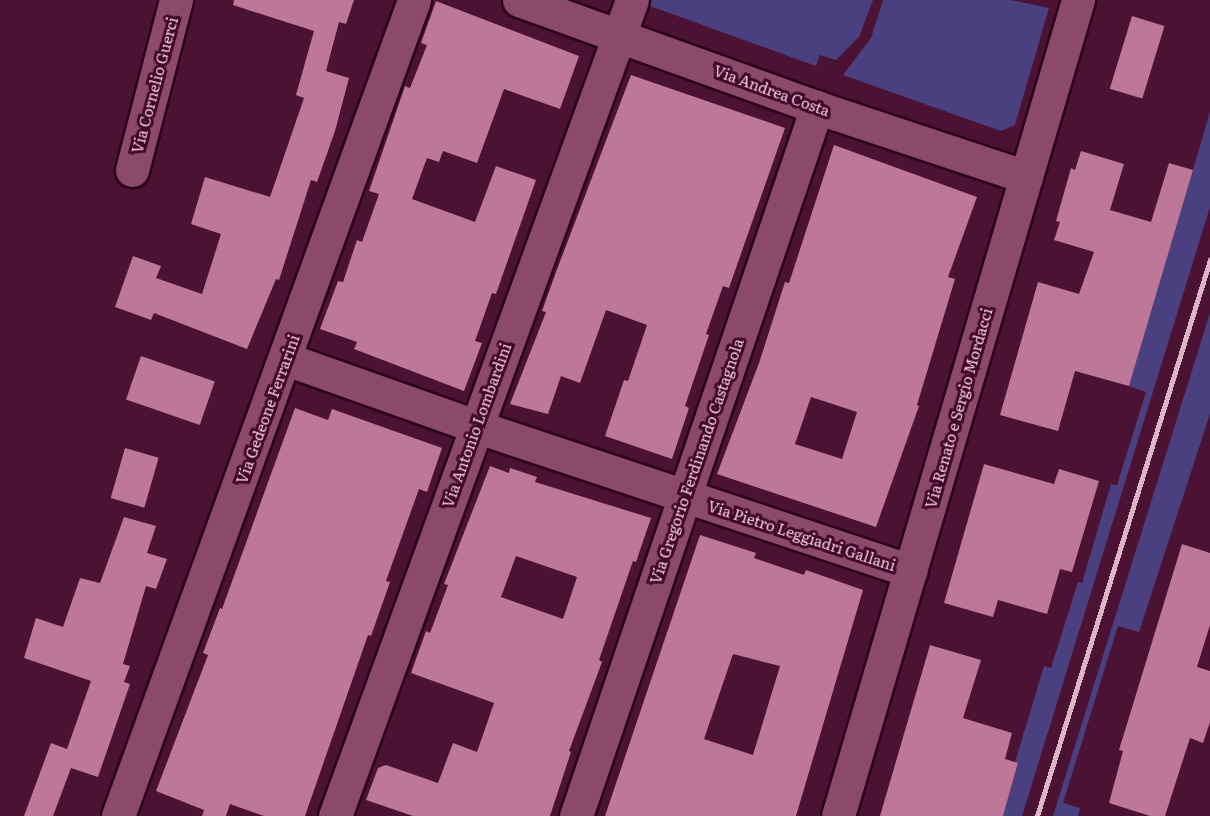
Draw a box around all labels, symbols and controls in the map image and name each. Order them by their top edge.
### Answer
street label: Via Cornelio Guerci [127,15,181,155]
street label: Via Andrea Costa [712,61,832,119]
street label: Via Renato e Sergio Mordacci [921,306,995,510]
street label: Via Gedeone Ferrarini [232,332,302,486]
street label: Via Gregorio Ferdinando Castagnola [645,336,747,586]
street label: Via Antonio Lombardini [438,340,514,510]
street label: Via Pietro Leggiadri Gallani [706,496,898,574]

